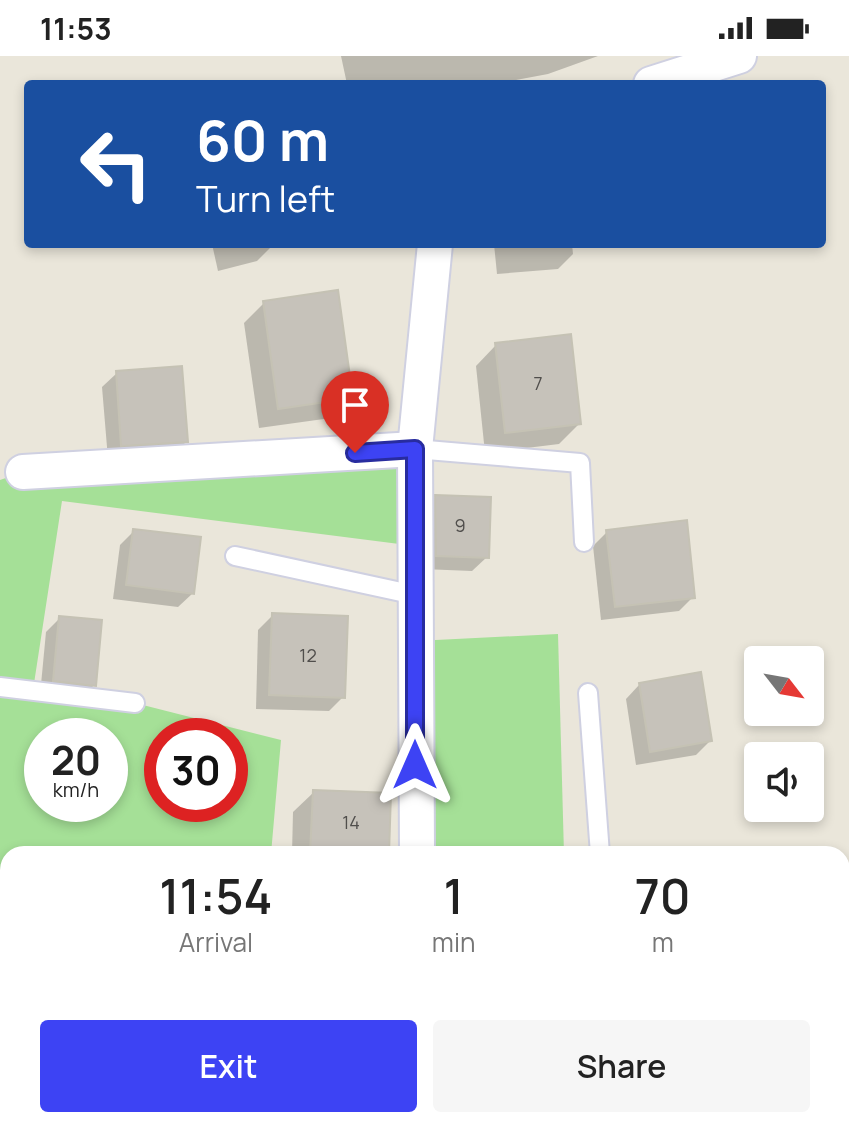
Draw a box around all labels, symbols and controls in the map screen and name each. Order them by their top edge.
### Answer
text: 11:53 [40,8,112,49]
text: 60 m [196,101,329,178]
icon: left [64,112,168,216]
text: Turn left [196,174,335,223]
pin [321,371,389,453]
house number: 7 [533,371,543,395]
icon: arrive [333,383,377,427]
house number: 9 [454,513,466,537]
house number: 12 [299,643,317,667]
north arrow [744,646,824,726]
map controls [744,646,824,822]
speed limit sign: 30 [144,718,248,822]
position arrow [373,723,457,807]
text: 20 [51,732,101,787]
button: sound [744,742,824,822]
text: km/h [53,776,99,803]
house number: 14 [342,810,360,834]
text: 11:54 [159,863,273,928]
text: 1 [444,863,464,928]
text: 70 [635,863,691,928]
text: Arrival [179,924,253,960]
text: min [432,924,475,960]
text: m [652,924,674,960]
button: Exit [40,1020,417,1112]
button: Share [433,1020,810,1112]

